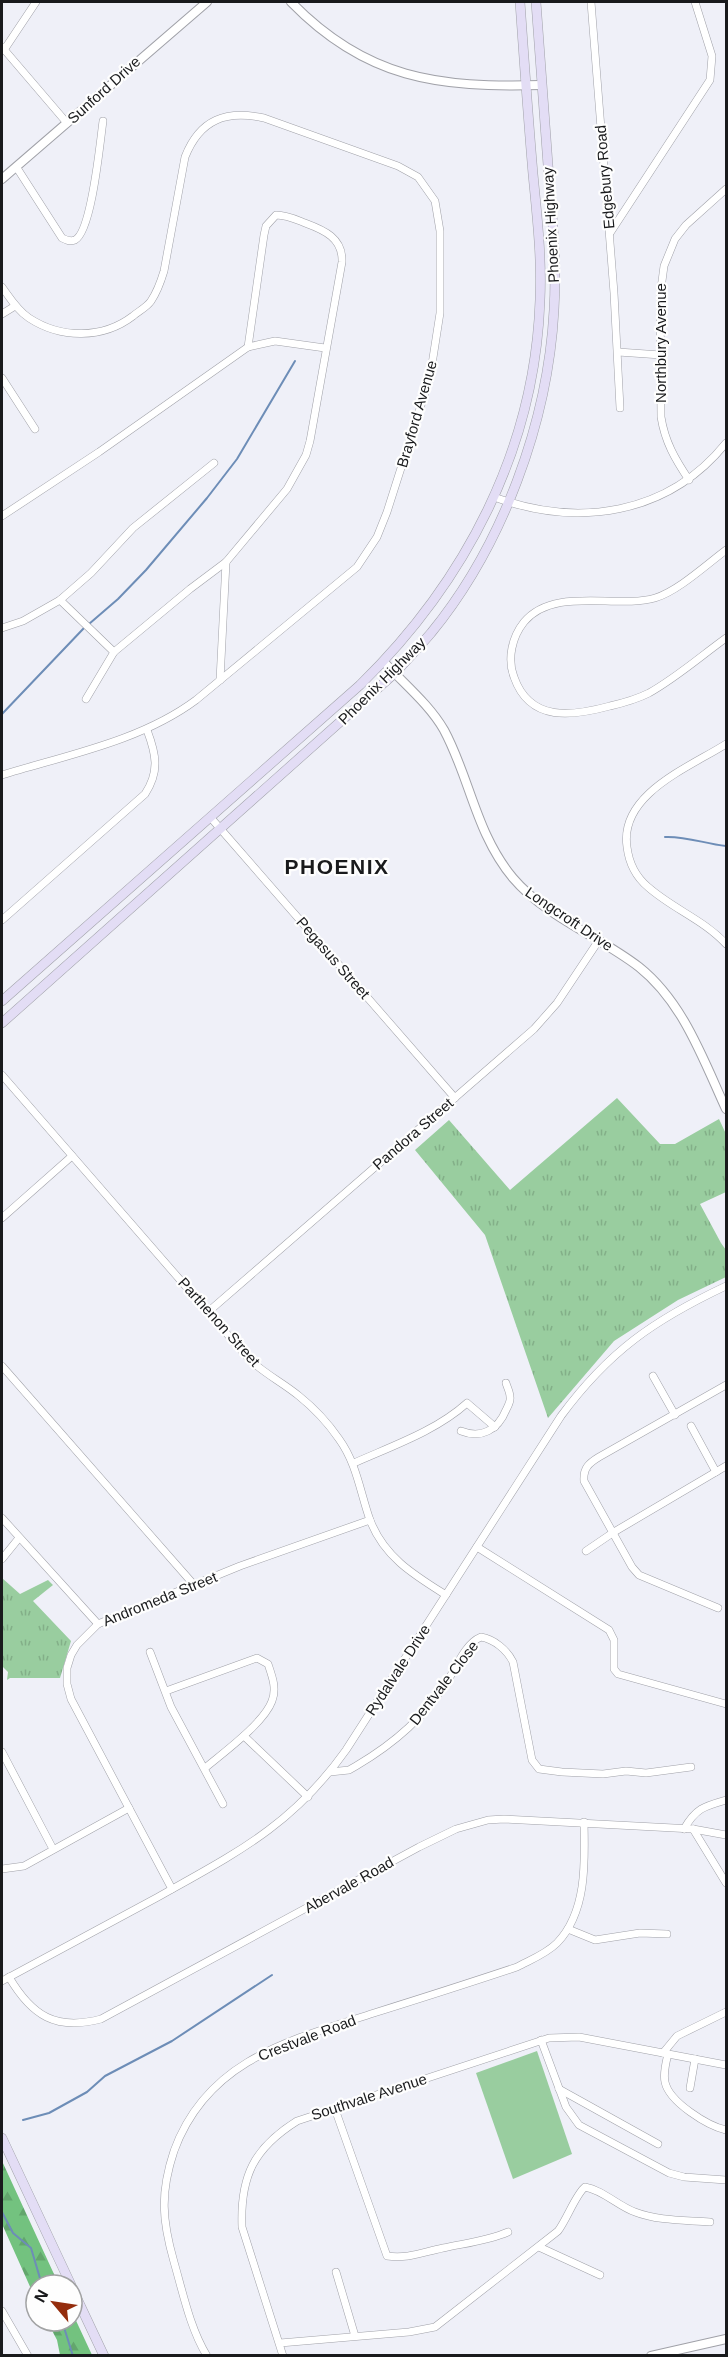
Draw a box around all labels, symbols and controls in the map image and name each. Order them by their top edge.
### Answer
street label: Sunford Drive [64,53,143,127]
street label: Edgebury Road [591,124,618,230]
street label: Phoenix Highway [539,166,562,283]
street label: Northbury Avenue [652,283,669,403]
street label: Brayford Avenue [393,358,440,469]
street label: Phoenix Highway [335,633,429,728]
district label: PHOENIX [284,855,390,878]
street label: Longcroft Drive [522,883,616,954]
street label: Pegasus Street [293,913,374,1003]
street label: Pandora Street [369,1094,457,1173]
street label: Parthenon Street [175,1274,264,1370]
street label: Andromeda Street [100,1568,220,1629]
street label: Rydalvale Drive [362,1621,433,1718]
street label: Dentvale Close [406,1637,482,1728]
street label: Abervale Road [301,1853,396,1916]
street label: Crestvale Road [256,2011,358,2064]
street label: Southvale Avenue [309,2070,429,2123]
north arrow [24,2273,84,2333]
text: N [31,2287,52,2305]

